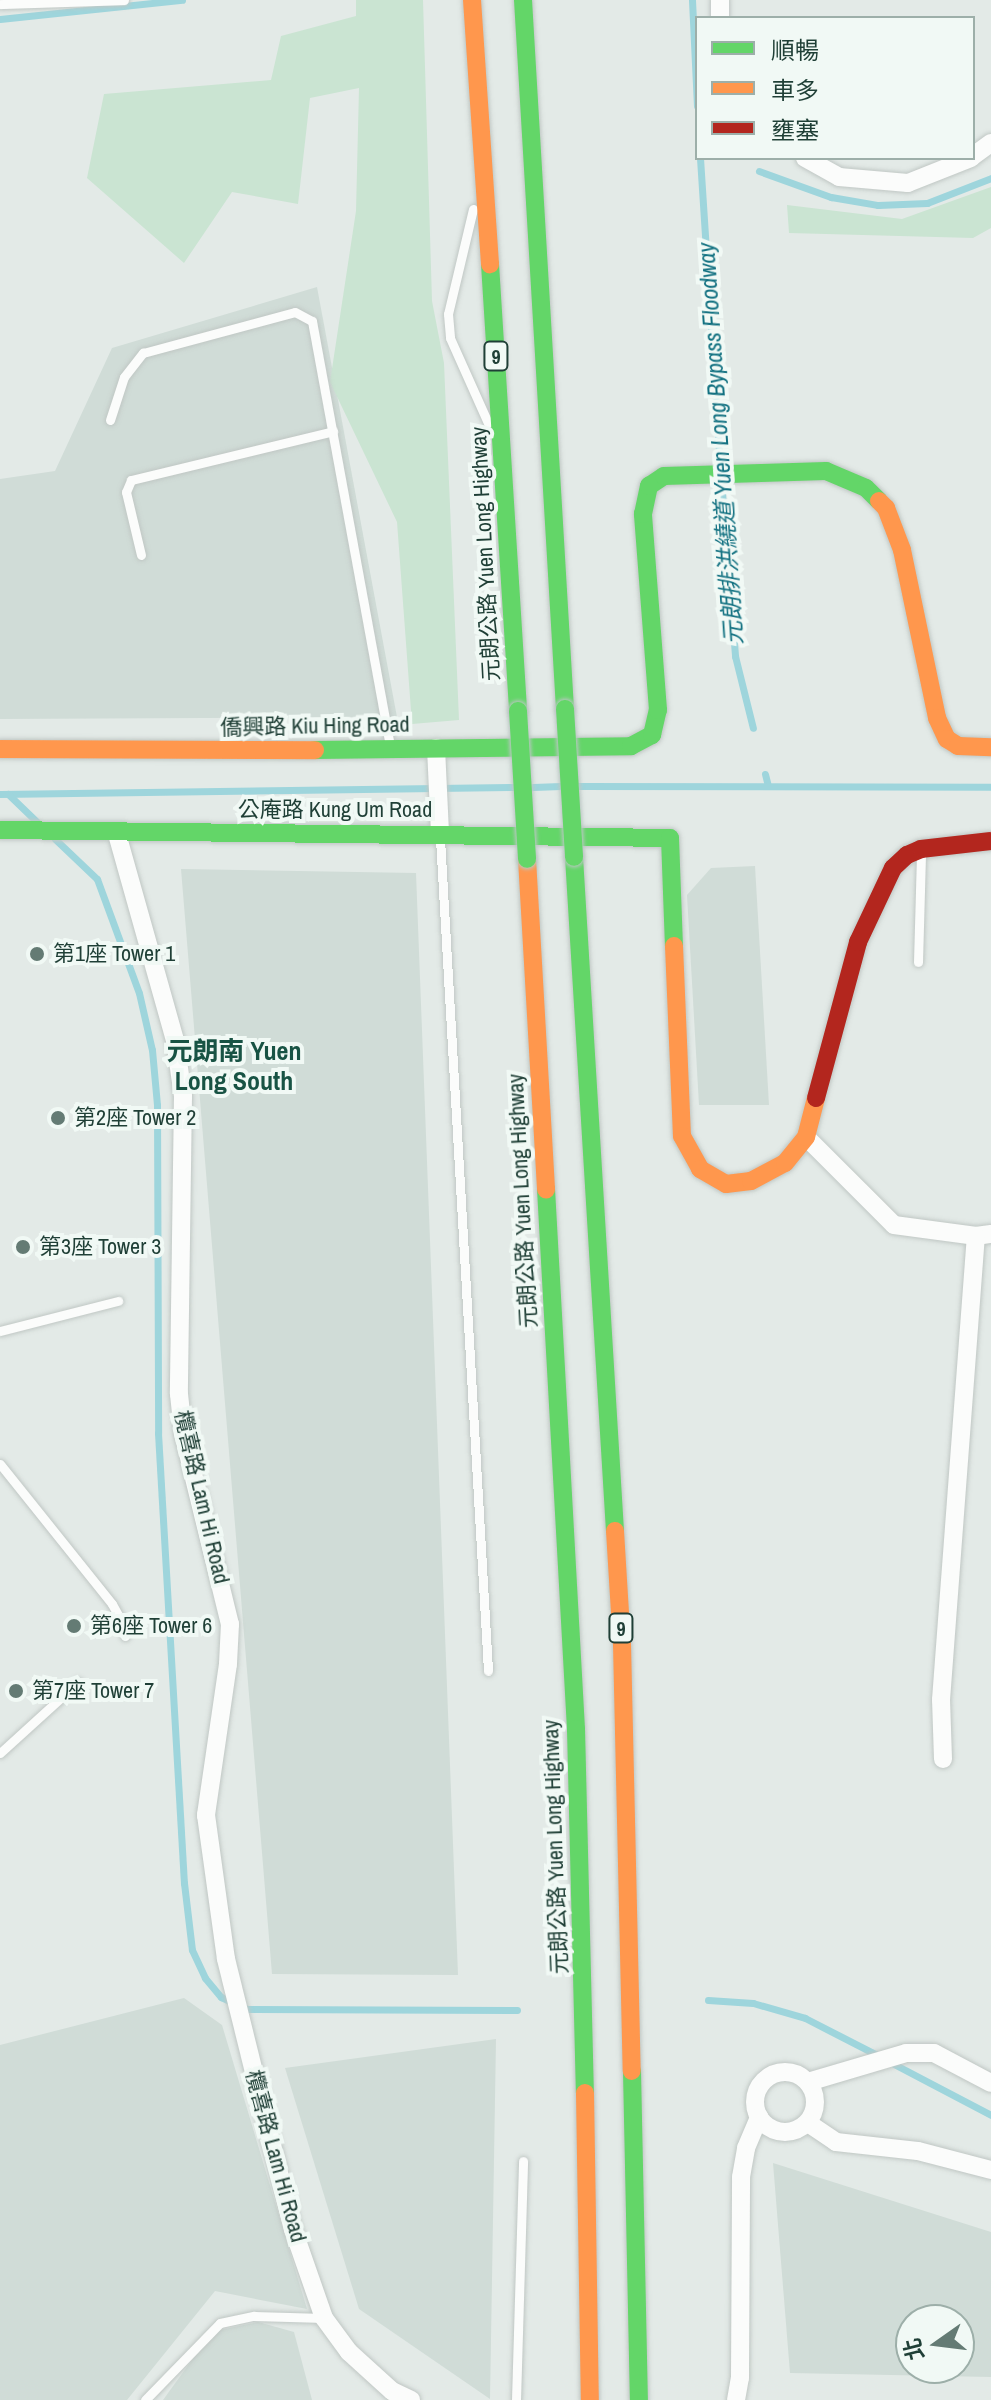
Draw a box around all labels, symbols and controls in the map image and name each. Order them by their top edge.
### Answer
legend [695,16,975,160]
text: 順暢 [771,34,819,66]
text: 車多 [771,74,819,106]
text: 壅塞 [771,114,819,146]
water label: 元朗排洪繞道 Yuen Long Bypass Floodway [692,242,748,646]
road number: 9 [482,340,510,372]
street label: 元朗公路 Yuen Long Highway [465,426,505,682]
street label: 僑興路 Kiu Hing Road [220,711,410,741]
street label: 公庵路 Kung Um Road [238,797,432,823]
place label: 第1座 Tower 1 [53,941,175,967]
marker: 第1座 Tower 1 [28,945,46,963]
district label: 元朗南 Yuen Long South [167,1035,301,1096]
street label: 元朗公路 Yuen Long Highway [502,1073,542,1329]
place label: 第2座 Tower 2 [74,1105,196,1131]
marker: 第2座 Tower 2 [49,1109,67,1127]
place label: 第3座 Tower 3 [39,1234,161,1260]
marker: 第3座 Tower 3 [14,1238,32,1256]
street label: 欖喜路 Lam Hi Road [169,1408,235,1586]
road number: 9 [607,1612,635,1644]
place label: 第6座 Tower 6 [90,1613,212,1639]
marker: 第6座 Tower 6 [65,1617,83,1635]
place label: 第7座 Tower 7 [32,1678,154,1704]
marker: 第7座 Tower 7 [7,1682,25,1700]
street label: 元朗公路 Yuen Long Highway [537,1719,573,1975]
street label: 欖喜路 Lam Hi Road [240,2067,312,2245]
north arrow [895,2304,975,2384]
text: 北 [896,2335,931,2364]

